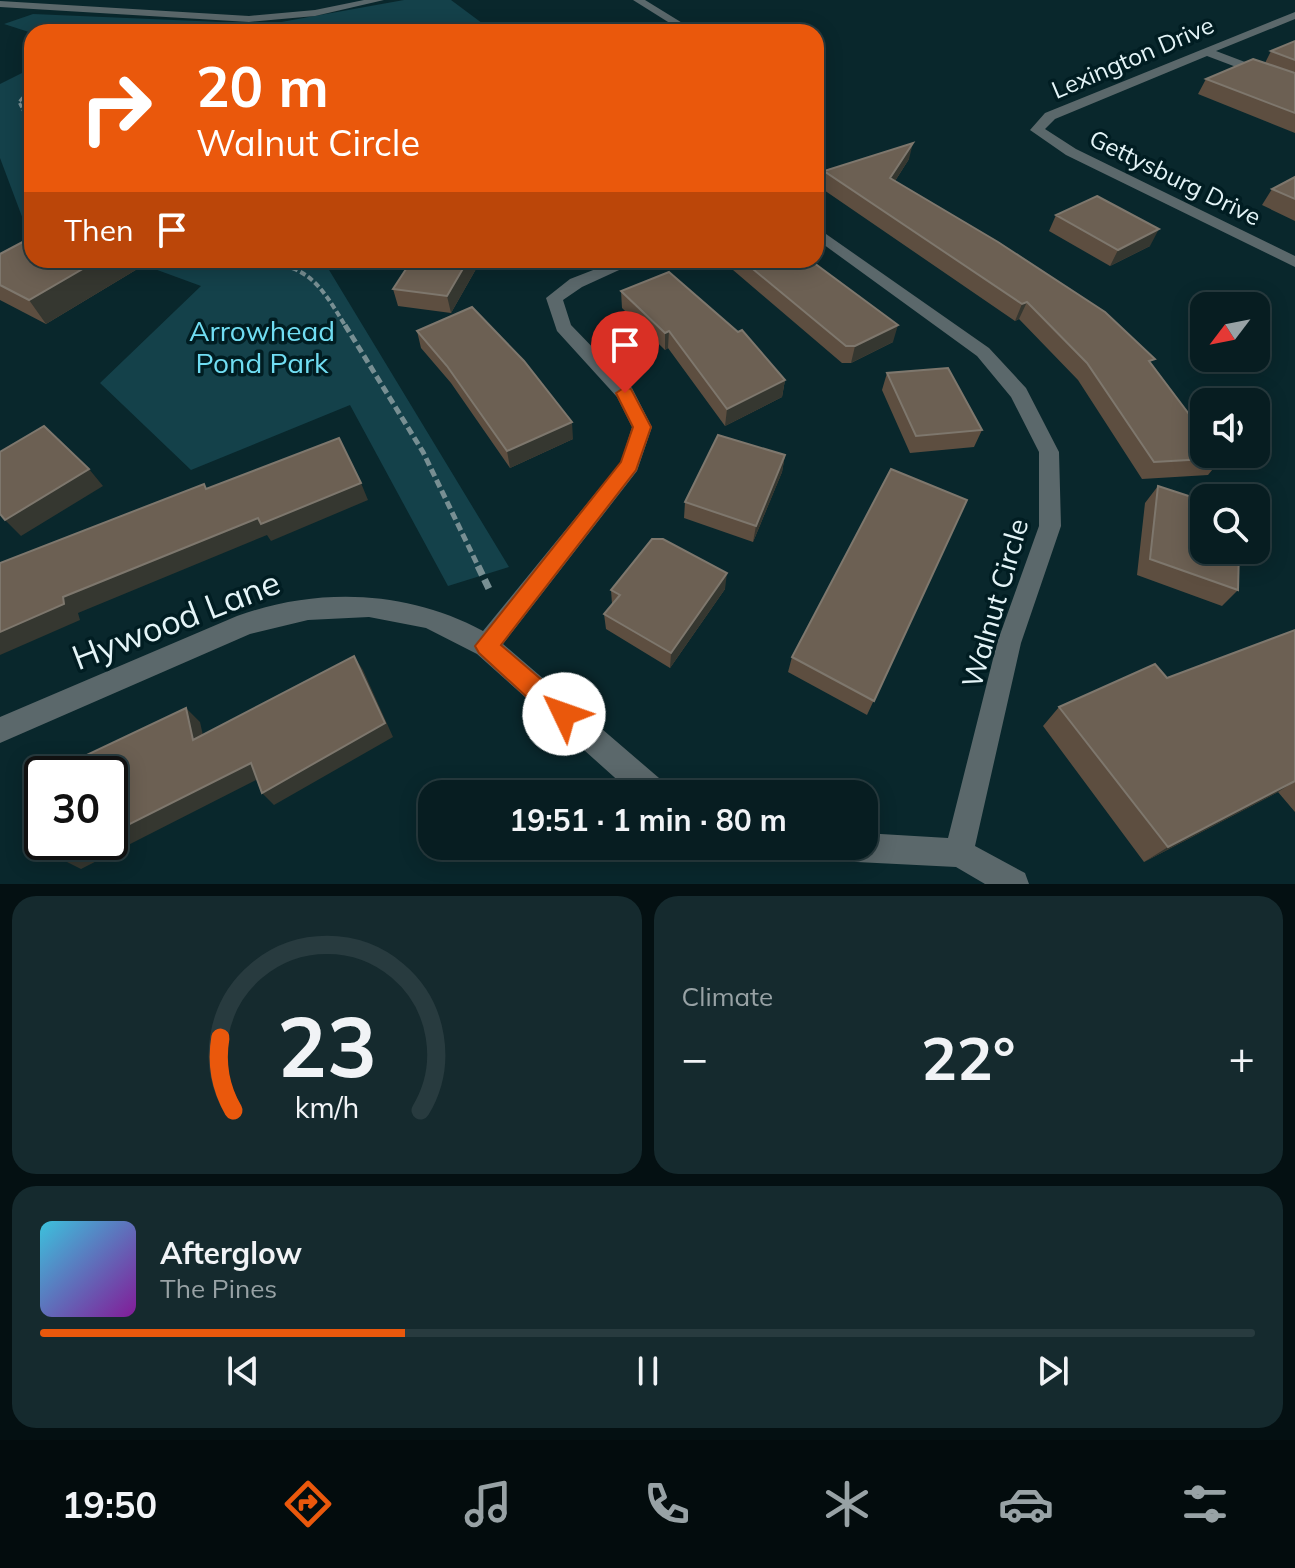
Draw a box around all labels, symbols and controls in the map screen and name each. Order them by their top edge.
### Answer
street label: Lexington Drive [1047,9,1218,105]
text: 20 m [196,51,329,121]
icon: right [64,56,168,160]
text: Walnut Circle [196,120,420,165]
street label: Gettysburg Drive [1085,123,1266,232]
icon: arrive [150,208,194,252]
text: Then [64,211,134,249]
north arrow [1190,292,1270,372]
map controls [1190,292,1270,564]
pin [591,311,659,393]
park label: Arrowhead Pond Park [189,313,335,380]
icon: arrive [603,323,647,367]
button: sound [1190,388,1270,468]
button: search [1190,484,1270,564]
street label: Walnut Circle [954,514,1035,691]
street label: Hywood Lane [66,560,286,679]
position arrow [522,672,606,756]
speed limit sign: 30 [24,756,128,860]
text: 19:51 · 1 min · 80 m [509,801,787,839]
text: Climate [682,980,773,1013]
text: 23 [277,993,377,1098]
text: 22° [921,1020,1016,1095]
text: − [682,1030,708,1085]
text: + [1229,1030,1255,1085]
text: km/h [294,1089,359,1125]
text: Afterglow [160,1234,302,1272]
text: The Pines [160,1272,277,1305]
icon: previous [221,1349,265,1393]
icon: pause [626,1349,670,1393]
icon: next [1031,1349,1075,1393]
icon: directions [280,1476,336,1532]
icon: music [460,1476,516,1532]
icon: phone [639,1476,695,1532]
icon: climate [819,1476,875,1532]
icon: car [998,1476,1054,1532]
icon: filters [1177,1476,1233,1532]
text: 19:50 [62,1482,157,1527]

